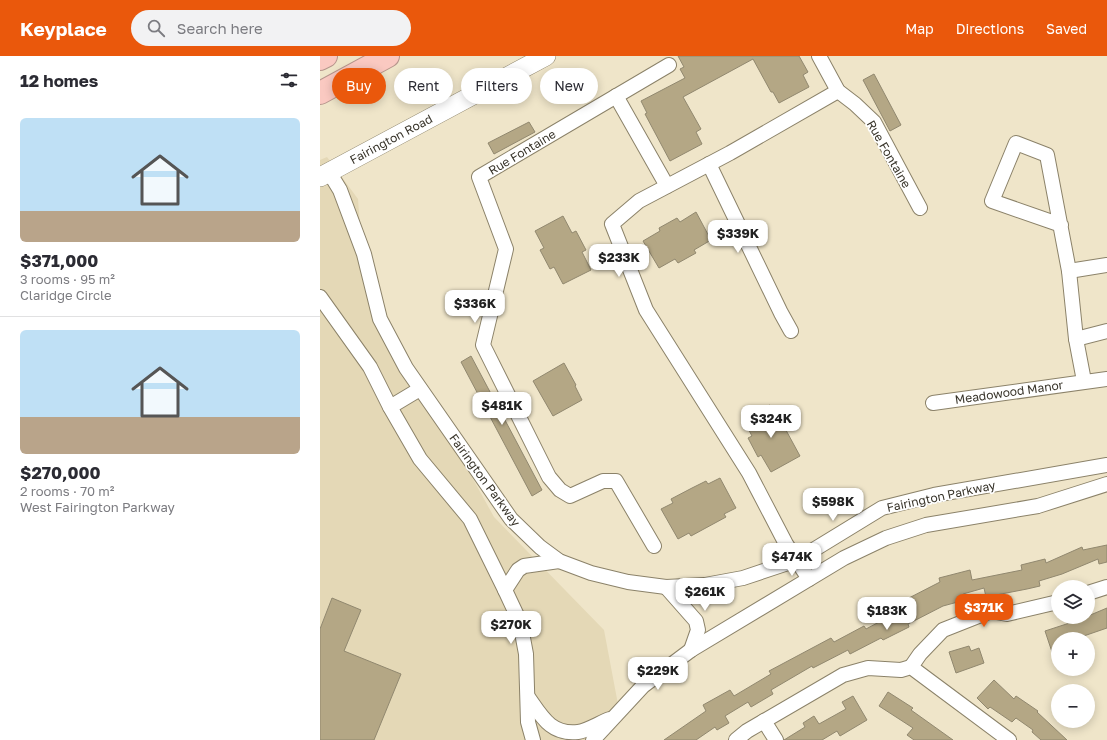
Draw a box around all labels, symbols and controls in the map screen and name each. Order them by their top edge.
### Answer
search box [131,10,411,46]
text: Keyplace [20,17,107,40]
icon: search [145,17,167,39]
text: Search here [177,19,263,37]
text: Map [905,20,934,37]
text: Directions [956,20,1024,37]
text: Saved [1046,20,1087,37]
chip: Buy [332,68,386,104]
chip: Rent [394,68,453,104]
chip: Filters [461,68,532,104]
chip: New [540,68,598,104]
icon: filters [278,69,300,91]
text: 12 homes [20,70,98,91]
street label: Fairington Road [347,111,435,167]
street label: Rue Fontaine [864,117,914,191]
street label: Rue Fontaine [486,126,558,178]
icon: home [124,144,196,216]
pin: $339K [710,220,766,254]
text: $339K [717,225,759,241]
pin: $233K [591,244,647,278]
text: $233K [598,249,640,265]
text: $371,000 [20,250,98,271]
text: 3 rooms · 95 m² [20,271,115,287]
text: Claridge Circle [20,287,112,303]
pin: $336K [447,290,503,324]
text: $336K [454,295,496,311]
icon: home [124,356,196,428]
street label: Meadowood Manor [954,377,1064,407]
pin: $481K [474,392,530,426]
text: $481K [481,397,523,413]
pin: $324K [743,405,799,439]
text: $324K [750,410,792,426]
street label: Fairington Parkway [446,431,524,529]
text: $270,000 [20,462,101,483]
street label: Fairington Parkway [885,477,997,515]
text: 2 rooms · 70 m² [20,483,115,499]
pin: $598K [805,488,861,522]
text: $598K [812,493,854,509]
text: West Fairington Parkway [20,499,175,515]
pin: $474K [764,543,820,577]
text: $474K [771,548,813,564]
pin: $261K [677,578,733,612]
map controls [1051,580,1095,728]
button: layers [1051,580,1095,624]
text: $261K [684,583,726,599]
pin: $371K [956,594,1012,628]
pin: $183K [859,597,915,631]
text: $371K [964,599,1004,615]
text: $183K [866,602,908,618]
pin: $270K [483,611,539,645]
text: $270K [490,616,532,632]
button: + [1051,632,1095,676]
pin: $229K [630,657,686,691]
text: $229K [637,662,679,678]
button: − [1051,684,1095,728]

